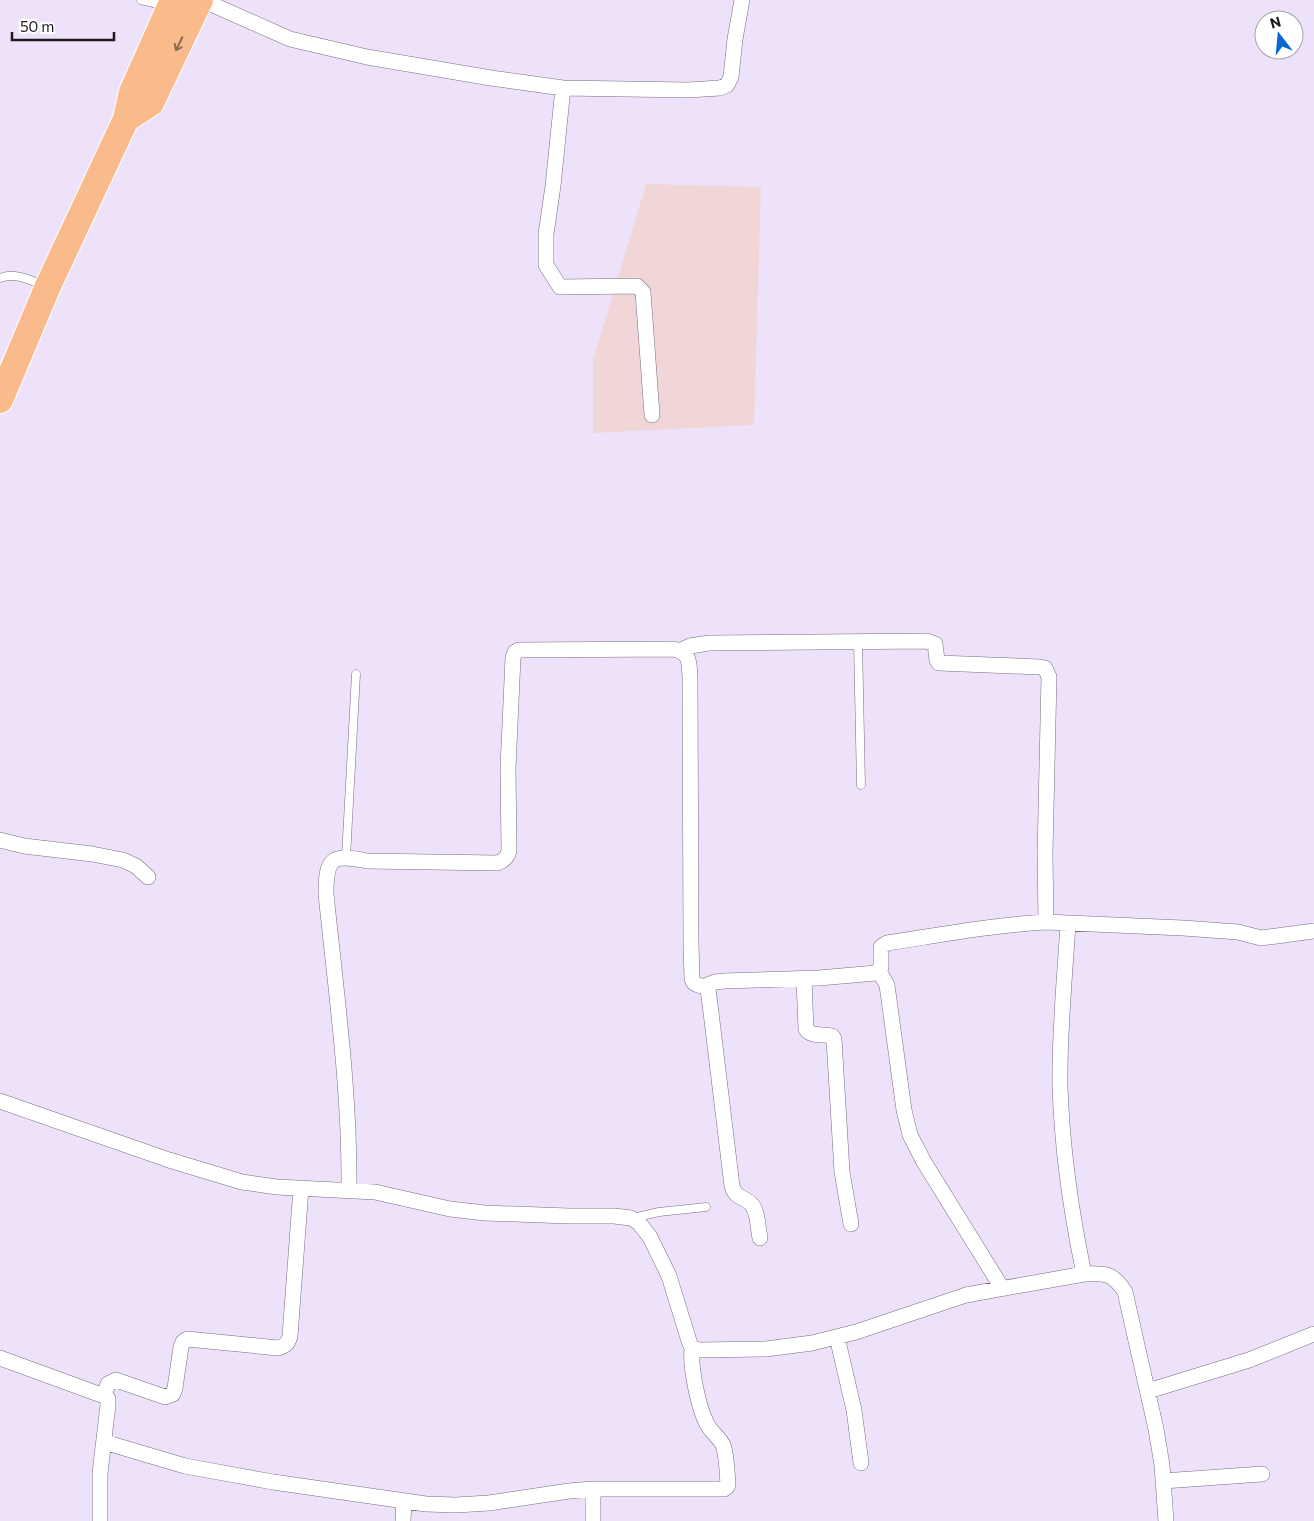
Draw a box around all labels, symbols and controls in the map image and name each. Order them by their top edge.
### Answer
scale bar [12,10,115,42]
north arrow [1254,10,1304,60]
text: N [1268,12,1283,32]
text: 50 m [20,17,54,35]
one-way arrow [174,36,183,51]

